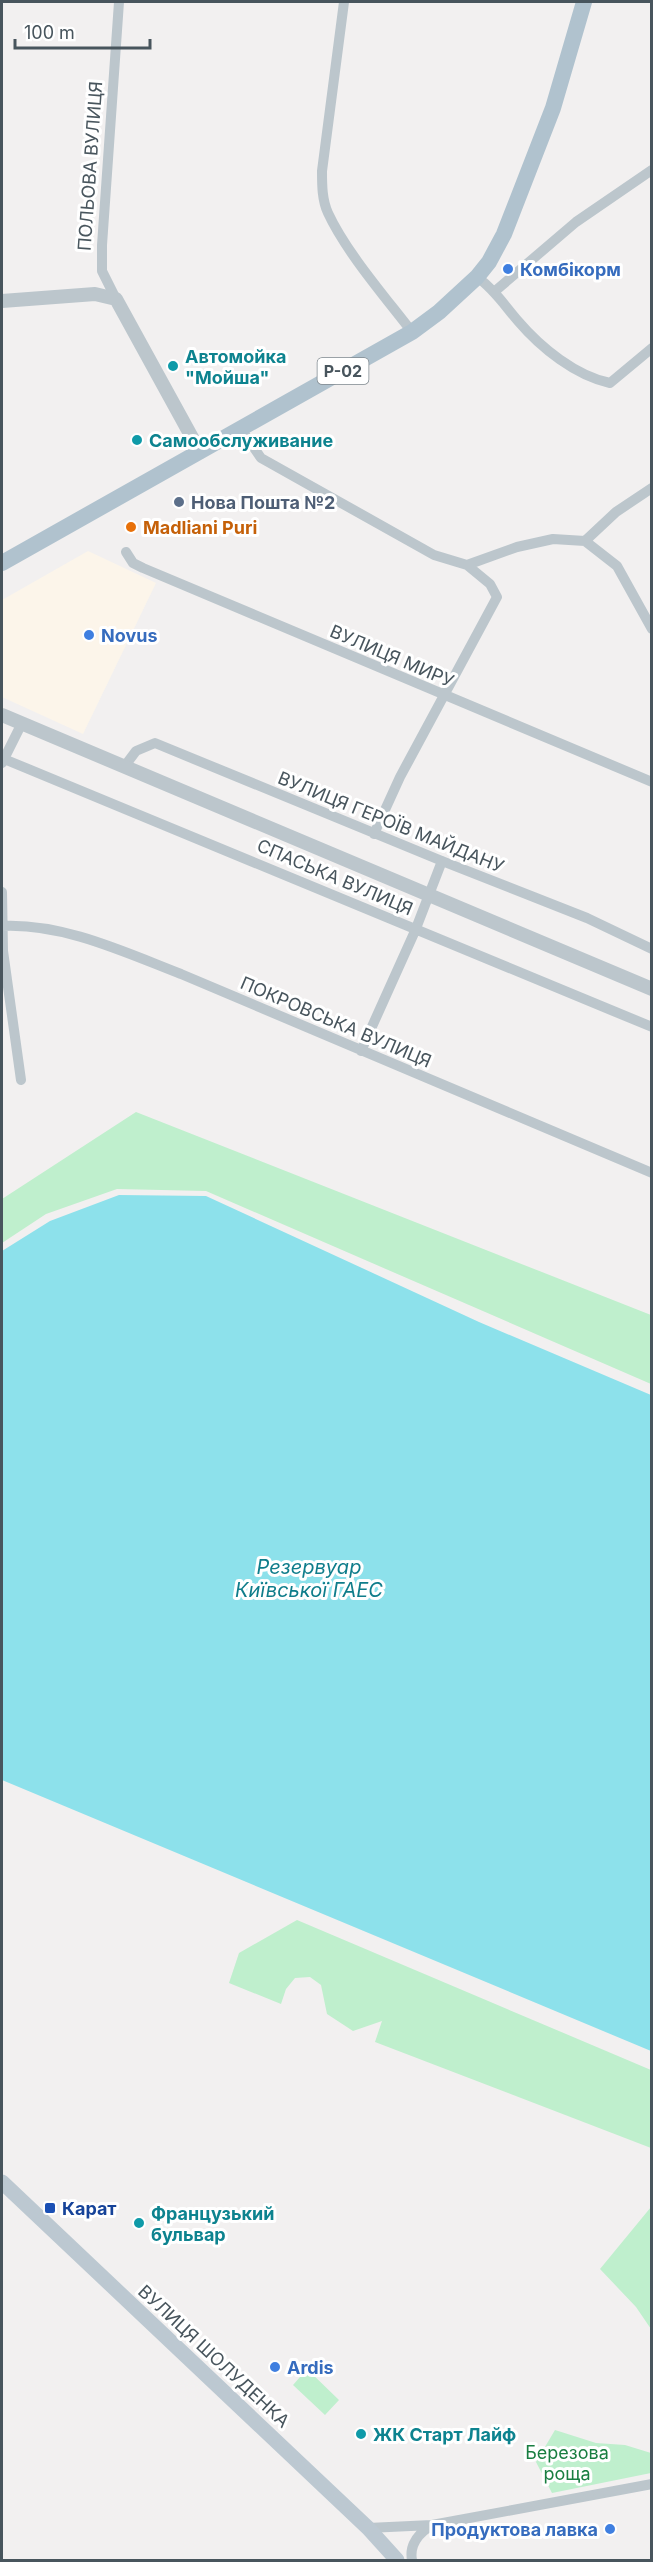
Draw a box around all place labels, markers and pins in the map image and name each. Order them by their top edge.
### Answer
place label: Комбікорм [520,259,621,280]
marker: Комбікорм [501,262,515,276]
place label: Автомойка "Мойша" [185,346,286,388]
marker: Автомойка "Мойша" [166,359,180,373]
place label: Самообслуживание [149,430,333,451]
marker: Самообслуживание [130,433,144,447]
place label: Нова Пошта №2 [191,492,335,513]
marker: Нова Пошта №2 [172,495,186,509]
place label: Madliani Puri [143,517,257,538]
marker: Madliani Puri [124,520,138,534]
place label: Novus [101,625,158,646]
marker: Novus [82,628,96,642]
place label: Карат [62,2198,117,2219]
marker: Карат [43,2201,57,2215]
place label: Французький бульвар [151,2203,274,2245]
marker: Французький бульвар [132,2216,146,2230]
place label: Ardis [287,2357,334,2378]
marker: Ardis [268,2360,282,2374]
place label: ЖК Старт Лайф [373,2424,516,2445]
marker: ЖК Старт Лайф [354,2427,368,2441]
place label: Продуктова лавка [431,2519,598,2540]
marker: Продуктова лавка [603,2522,617,2536]

